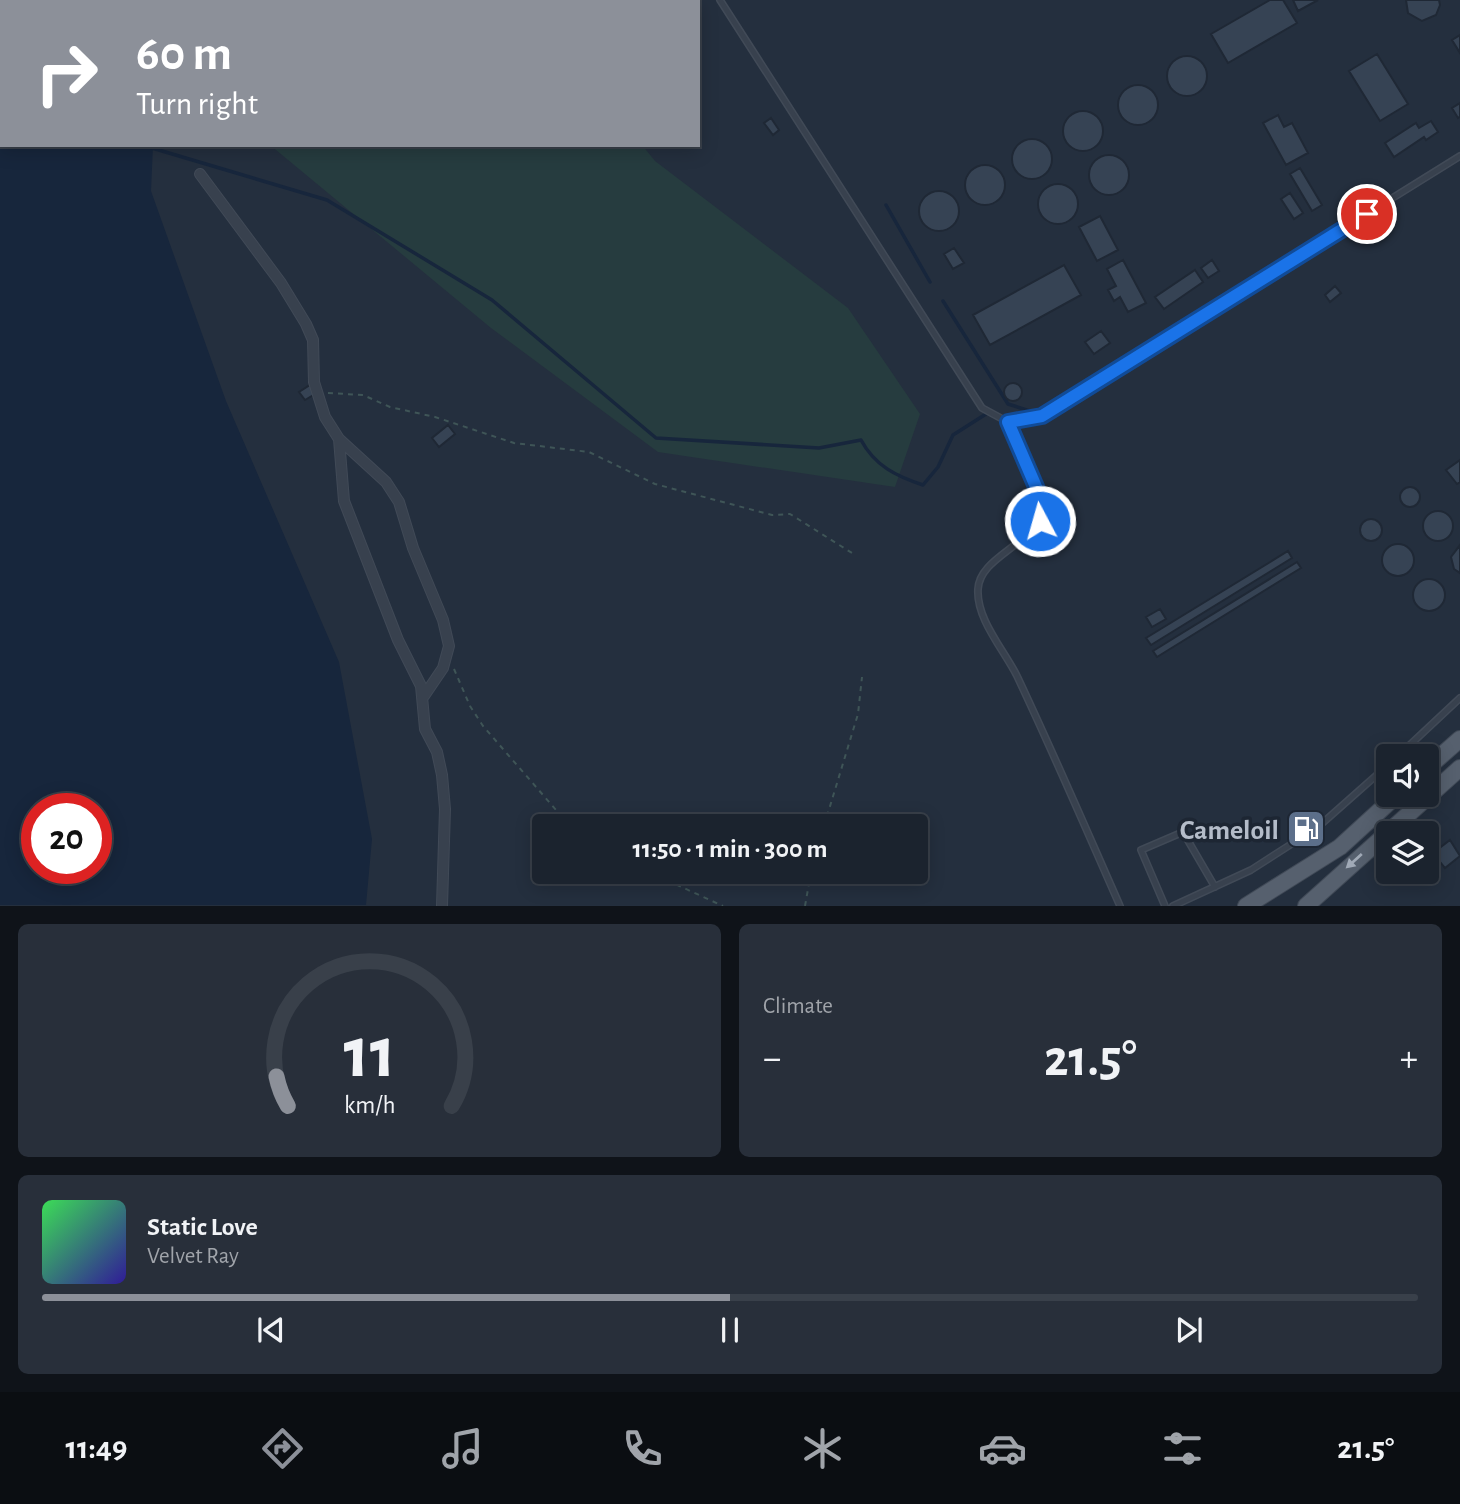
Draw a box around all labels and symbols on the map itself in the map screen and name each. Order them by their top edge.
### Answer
pin [1337,184,1397,244]
position arrow [1003,484,1077,558]
speed limit sign: 20 [21,793,112,884]
fuel station icon: Cameloil [1285,808,1327,850]
place label: Cameloil [1180,817,1279,845]
one-way arrow [1345,853,1363,869]

